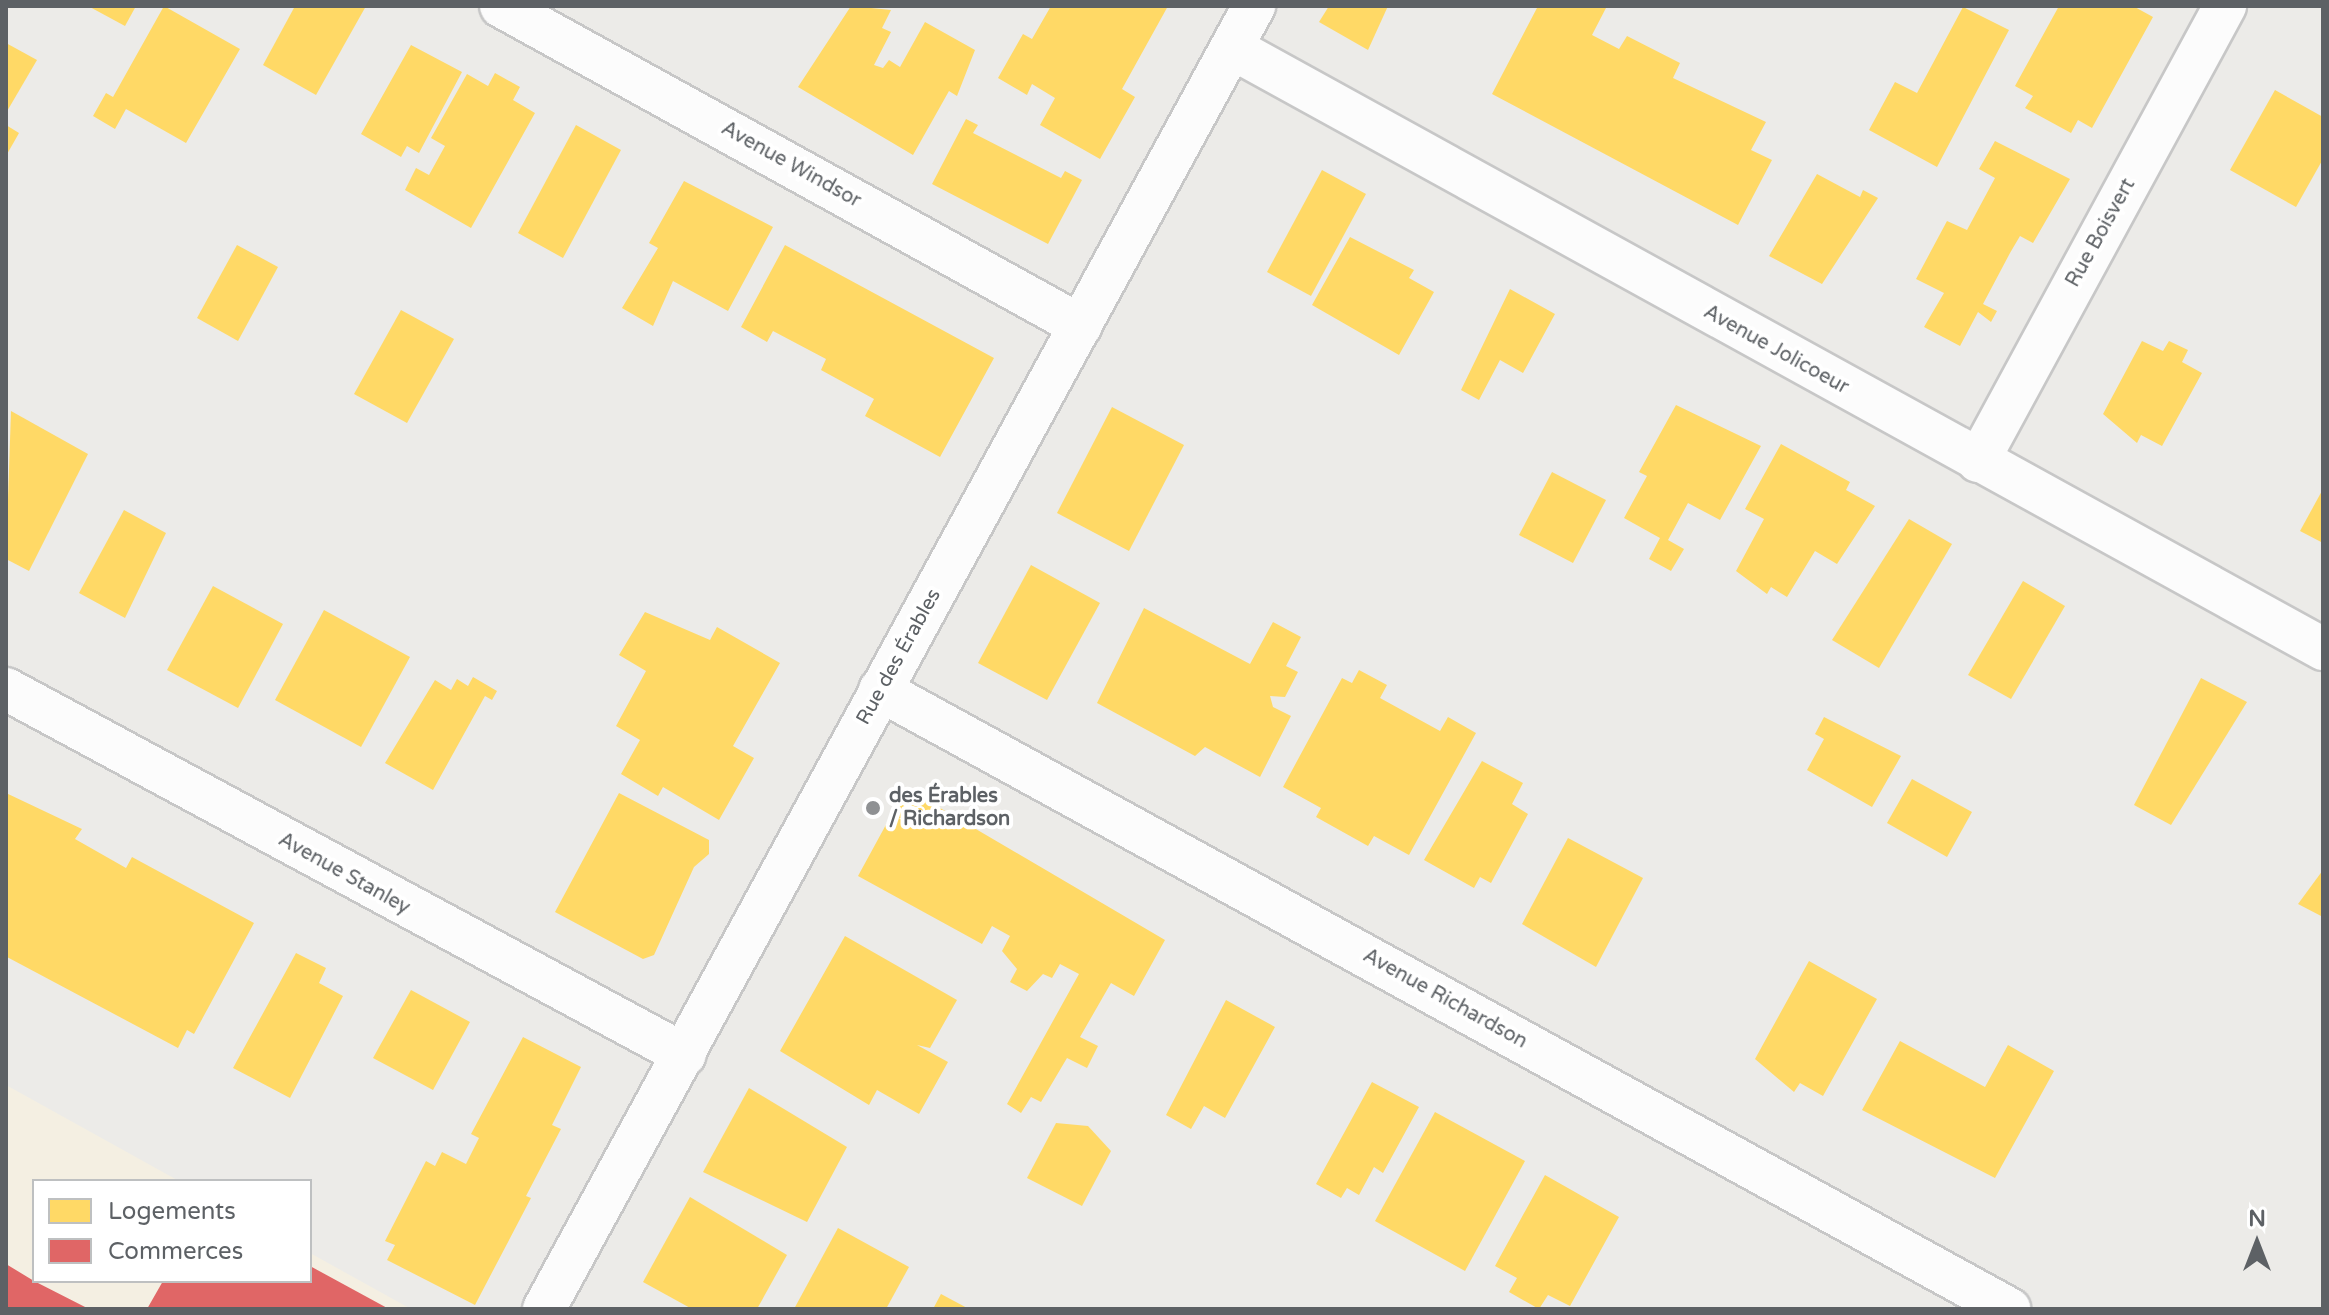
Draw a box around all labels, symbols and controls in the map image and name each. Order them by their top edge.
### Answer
street label: Avenue Windsor [717,117,865,213]
street label: Rue Boisvert [2061,175,2141,291]
street label: Avenue Jolicoeur [1699,300,1853,400]
street label: Rue des Érables [852,585,946,729]
place label: des Érables / Richardson [889,784,1010,831]
marker: des Érables / Richardson [864,799,882,817]
street label: Avenue Stanley [274,828,414,920]
street label: Avenue Richardson [1359,944,1531,1054]
legend [32,1179,312,1283]
text: Logements [108,1197,236,1226]
north arrow [2217,1203,2297,1283]
text: N [2248,1206,2266,1232]
text: Commerces [108,1237,243,1266]

